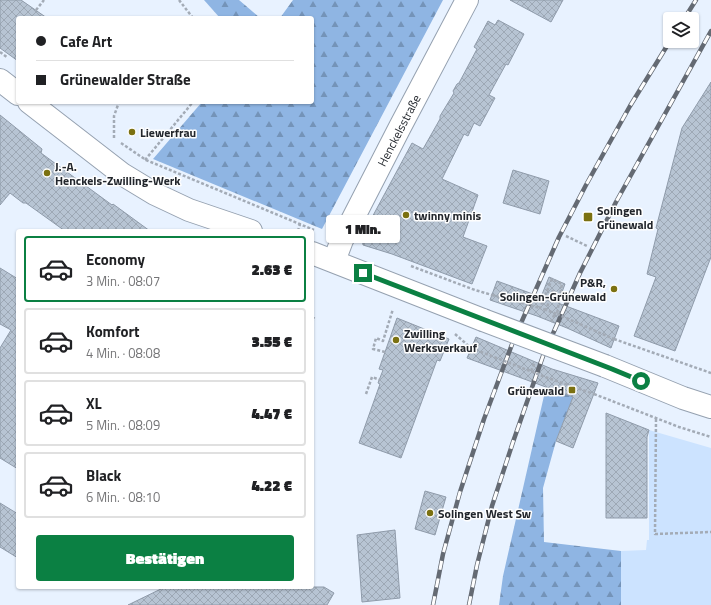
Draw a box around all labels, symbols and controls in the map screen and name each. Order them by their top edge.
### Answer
map controls [663,12,699,48]
button: layers [663,12,699,48]
text: Cafe Art [60,30,112,53]
text: Grünewalder Straße [60,68,191,91]
street label: Henckelsstraße [372,91,425,169]
place label: Liewerfrau [140,123,196,142]
marker: Liewerfrau [127,127,137,137]
place label: J.-A. Henckels-Zwilling-Werk [55,157,181,190]
marker: J.-A. Henckels-Zwilling-Werk [42,168,52,178]
place label: Solingen Grünewald [597,201,653,234]
place label: twinny minis [414,206,481,225]
marker: twinny minis [401,210,411,220]
marker: Solingen Grünewald [582,211,594,223]
callout: 1 Min. [326,215,400,243]
text: 1 Min. [345,219,381,239]
text: Economy [86,248,145,271]
icon: car [38,251,74,287]
text: 2.63 € [252,258,292,281]
route end [354,264,372,282]
text: 3 Min. · 08:07 [86,271,160,291]
place label: P&R, Solingen-Grünewald [500,273,606,306]
marker: P&R, Solingen-Grünewald [609,284,619,294]
text: Komfort [86,320,140,343]
icon: car [38,323,74,359]
place label: Zwilling Werksverkauf [404,324,478,357]
text: 3.55 € [252,330,292,353]
marker: Zwilling Werksverkauf [391,335,401,345]
text: 4 Min. · 08:08 [86,343,160,363]
route start [632,372,650,390]
place label: Grünewald [508,381,564,400]
marker: Grünewald [567,385,577,395]
text: XL [86,392,102,415]
icon: car [38,395,74,431]
text: 4.47 € [252,402,292,425]
text: 5 Min. · 08:09 [86,415,160,435]
text: Black [86,464,121,487]
icon: car [38,467,74,503]
text: 4.22 € [252,474,292,497]
text: 6 Min. · 08:10 [86,487,160,507]
place label: Solingen West Sw [438,504,531,523]
marker: Solingen West Sw [425,508,435,518]
button: Bestätigen [36,535,294,581]

